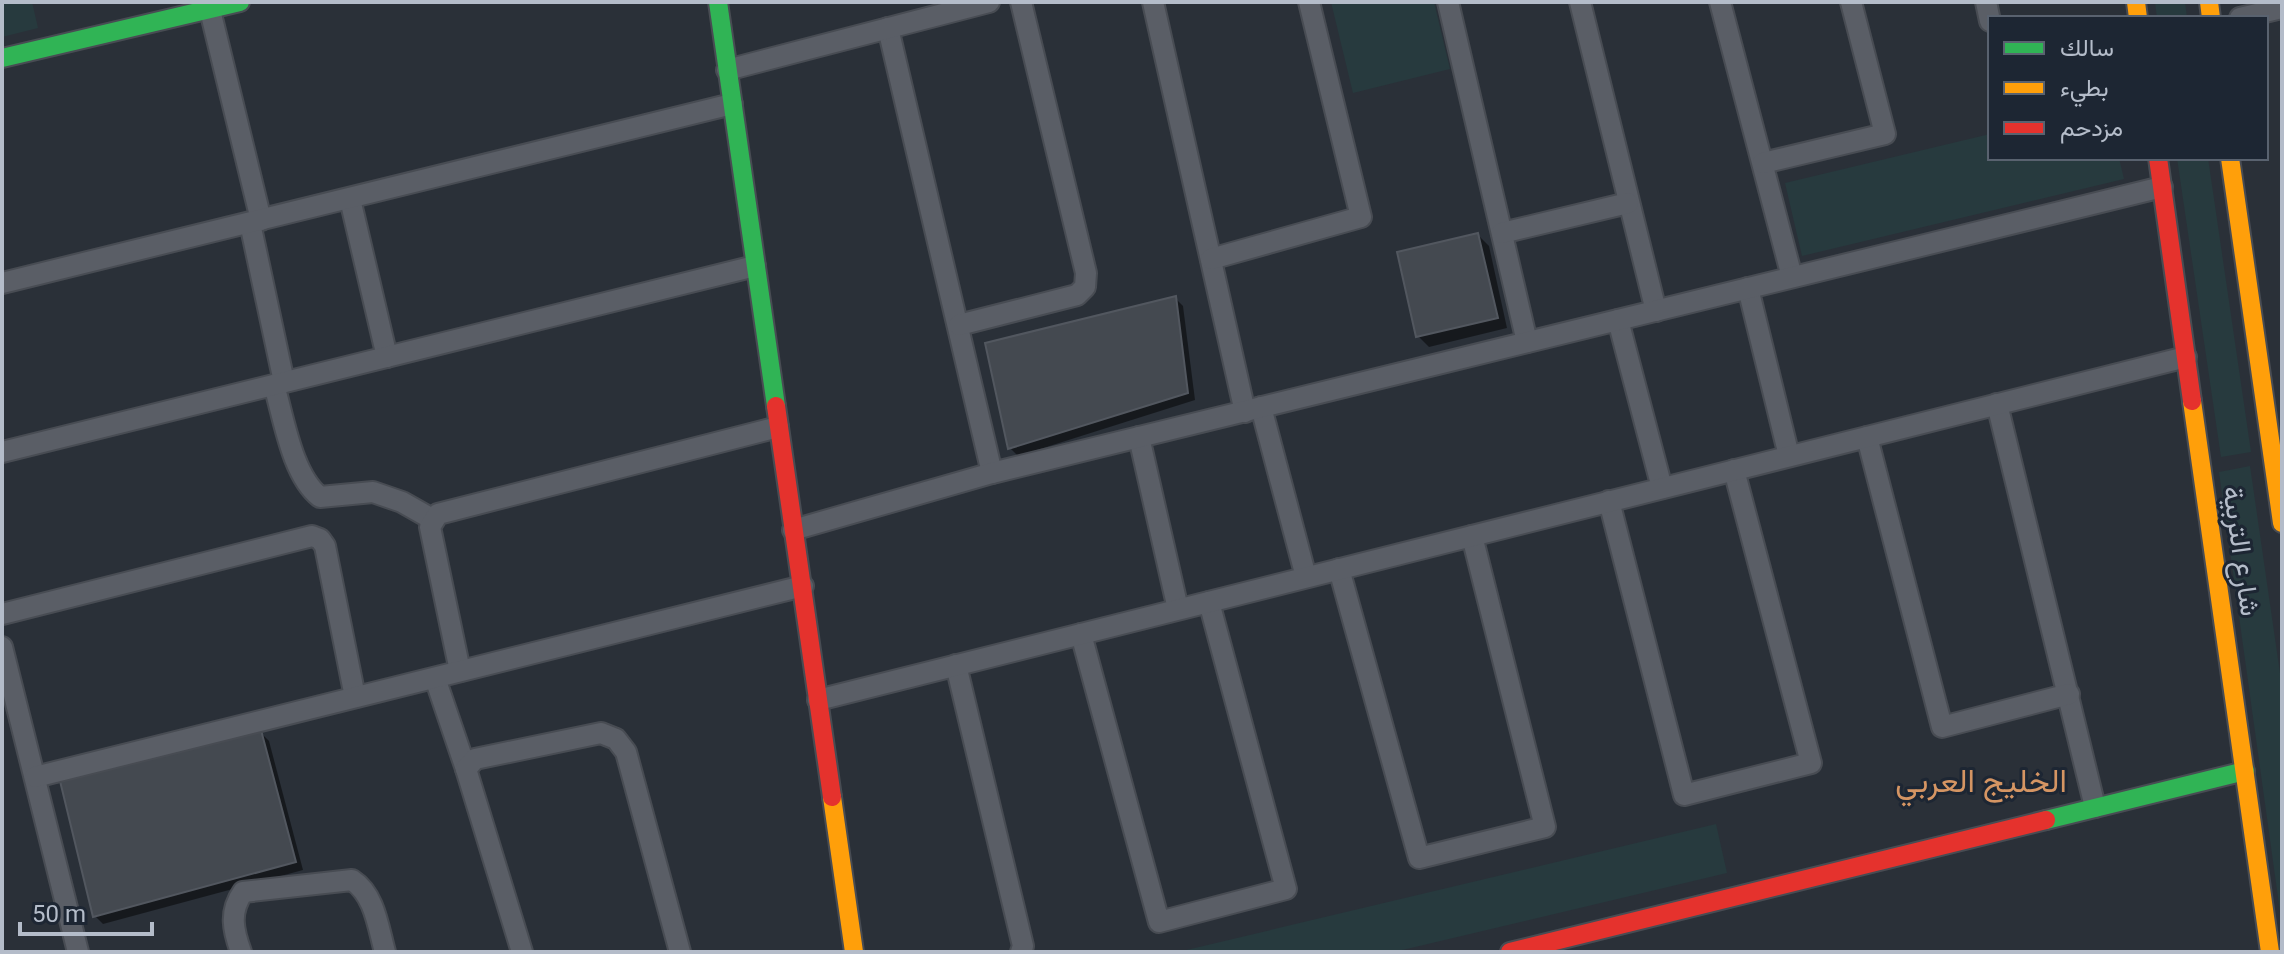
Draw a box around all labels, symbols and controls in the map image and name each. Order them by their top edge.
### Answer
legend [1988,16,2268,160]
text: سالك [2060,34,2114,62]
text: بطيء [2060,74,2109,107]
text: مزدحم [2060,114,2123,144]
street label: شارع التربية [2214,484,2267,618]
district label: الخليج العربي [1895,762,2067,807]
scale bar [20,886,152,936]
text: 50 m [32,900,86,928]

